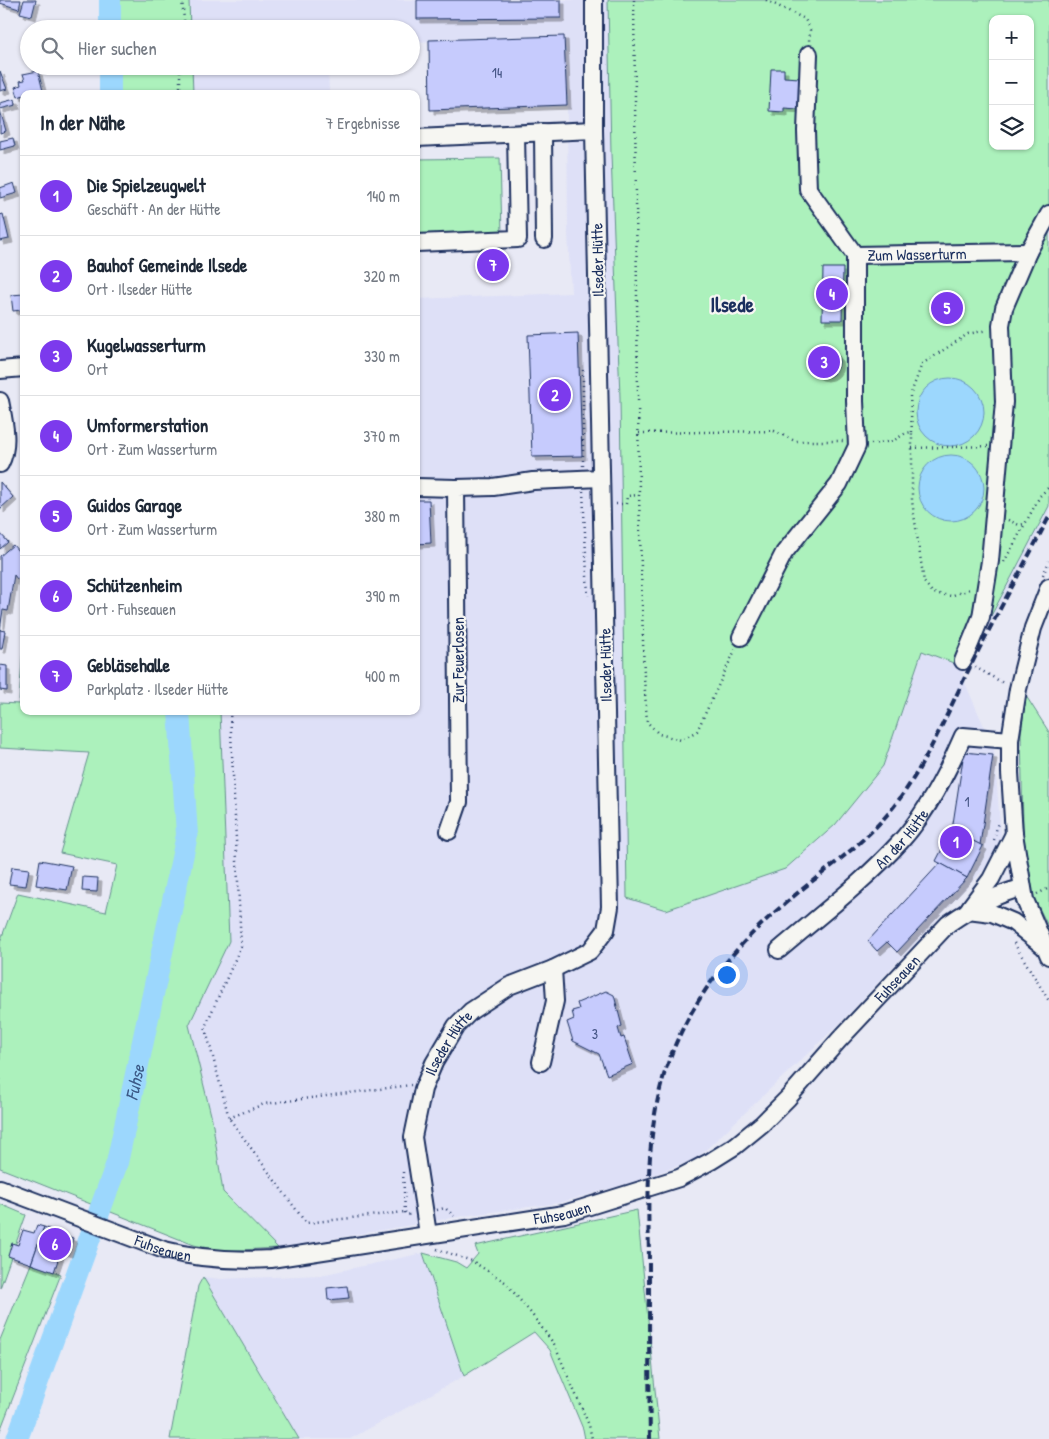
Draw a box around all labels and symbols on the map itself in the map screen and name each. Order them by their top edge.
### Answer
house number: 14 [492,63,502,82]
street label: Ilseder Hütte [585,222,609,297]
street label: Zum Wasserturm [867,242,967,266]
pin: 7 [477,246,509,284]
pin: 4 [816,275,848,313]
pin: 5 [931,289,963,327]
district label: Ilsede [710,290,754,319]
pin: 3 [808,343,840,381]
pin: 2 [539,376,571,414]
street label: Zur Feuerlosen [447,617,469,703]
street label: Ilseder Hütte [593,627,617,702]
house number: 1 [964,792,970,811]
street label: An der Hütte [870,804,934,873]
pin: 1 [940,823,972,861]
street label: Fuhseauen [868,950,925,1008]
your location [714,962,740,988]
street label: Ilseder Hütte [419,1005,477,1079]
house number: 3 [592,1024,598,1043]
water label: Fuhse [118,1062,150,1102]
street label: Fuhseauen [531,1195,593,1230]
pin: 6 [39,1225,71,1263]
street label: Fuhseauen [131,1229,193,1266]

